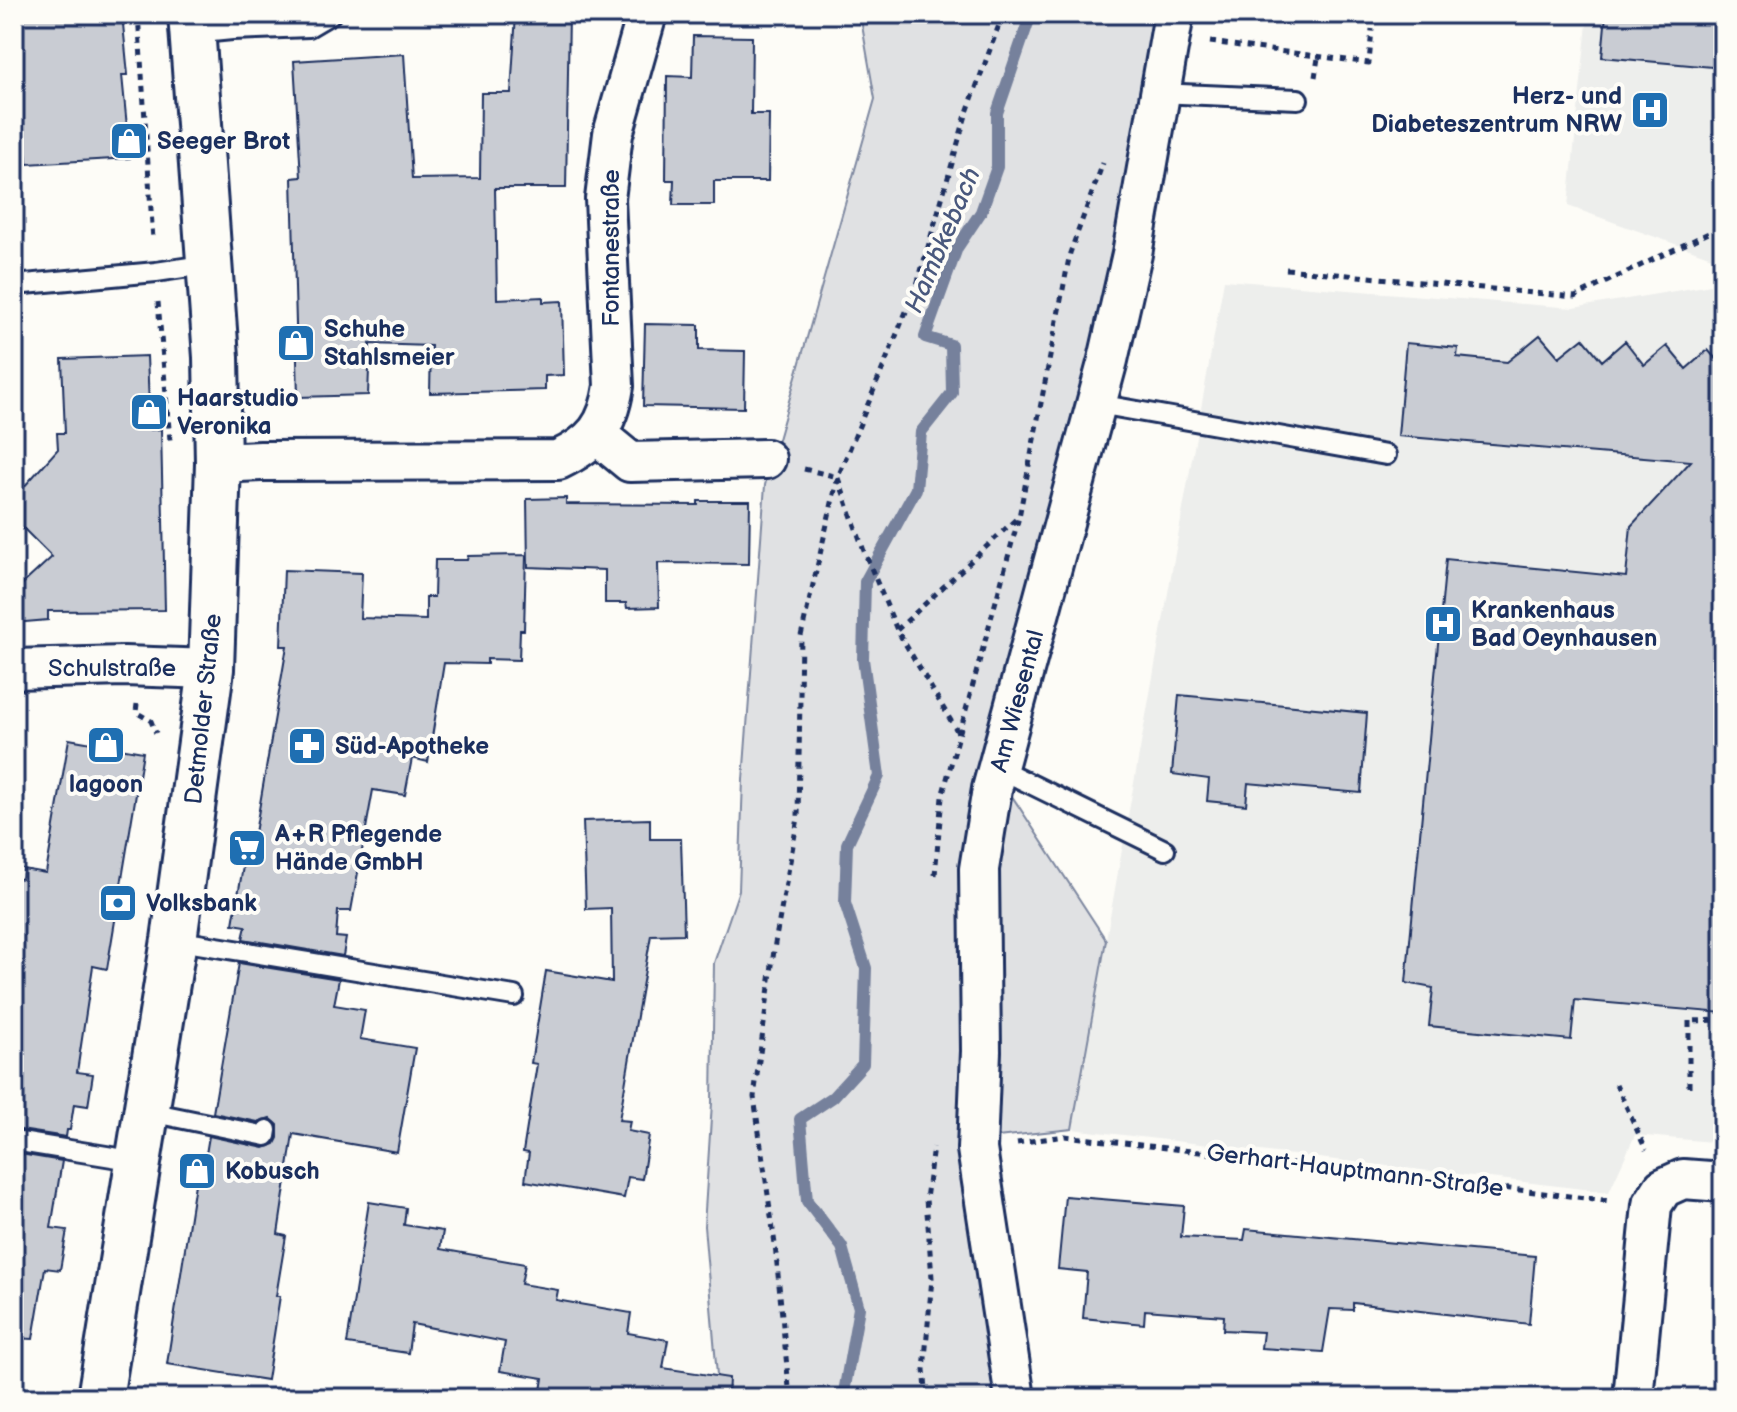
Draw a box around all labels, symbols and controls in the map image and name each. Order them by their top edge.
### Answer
place label: Herz- und Diabeteszentrum NRW [1371,82,1623,139]
hospital icon: Herz- und Diabeteszentrum NRW [1629,89,1671,131]
shop icon: Seeger Brot [108,120,150,162]
place label: Seeger Brot [157,127,290,156]
water label: Hambkebach [899,163,988,318]
street label: Fontanestraße [597,169,626,327]
place label: Schuhe Stahlsmeier [324,315,455,372]
shop icon: Schuhe Stahlsmeier [275,322,317,364]
place label: Haarstudio Veronika [177,384,299,441]
shop icon: Haarstudio Veronika [128,391,170,433]
place label: Krankenhaus Bad Oeynhausen [1471,596,1657,653]
hospital icon: Krankenhaus Bad Oeynhausen [1422,603,1464,645]
street label: Detmolder Straße [179,612,228,806]
street label: Am Wiesental [985,627,1050,775]
street label: Schulstraße [48,654,176,683]
shop icon: lagoon [85,724,127,766]
pharmacy icon: Süd-Apotheke [286,725,328,767]
place label: Süd-Apotheke [335,732,489,761]
place label: lagoon [69,770,143,799]
place label: A+R Pflegende Hände GmbH [274,820,442,877]
supermarket icon: A+R Pflegende Hände GmbH [226,827,268,869]
bank icon: Volksbank [97,882,139,924]
place label: Volksbank [146,889,257,918]
street label: Gerhart-Hauptmann-Straße [1205,1138,1505,1203]
shop icon: Kobusch [176,1150,218,1192]
place label: Kobusch [225,1157,320,1186]

